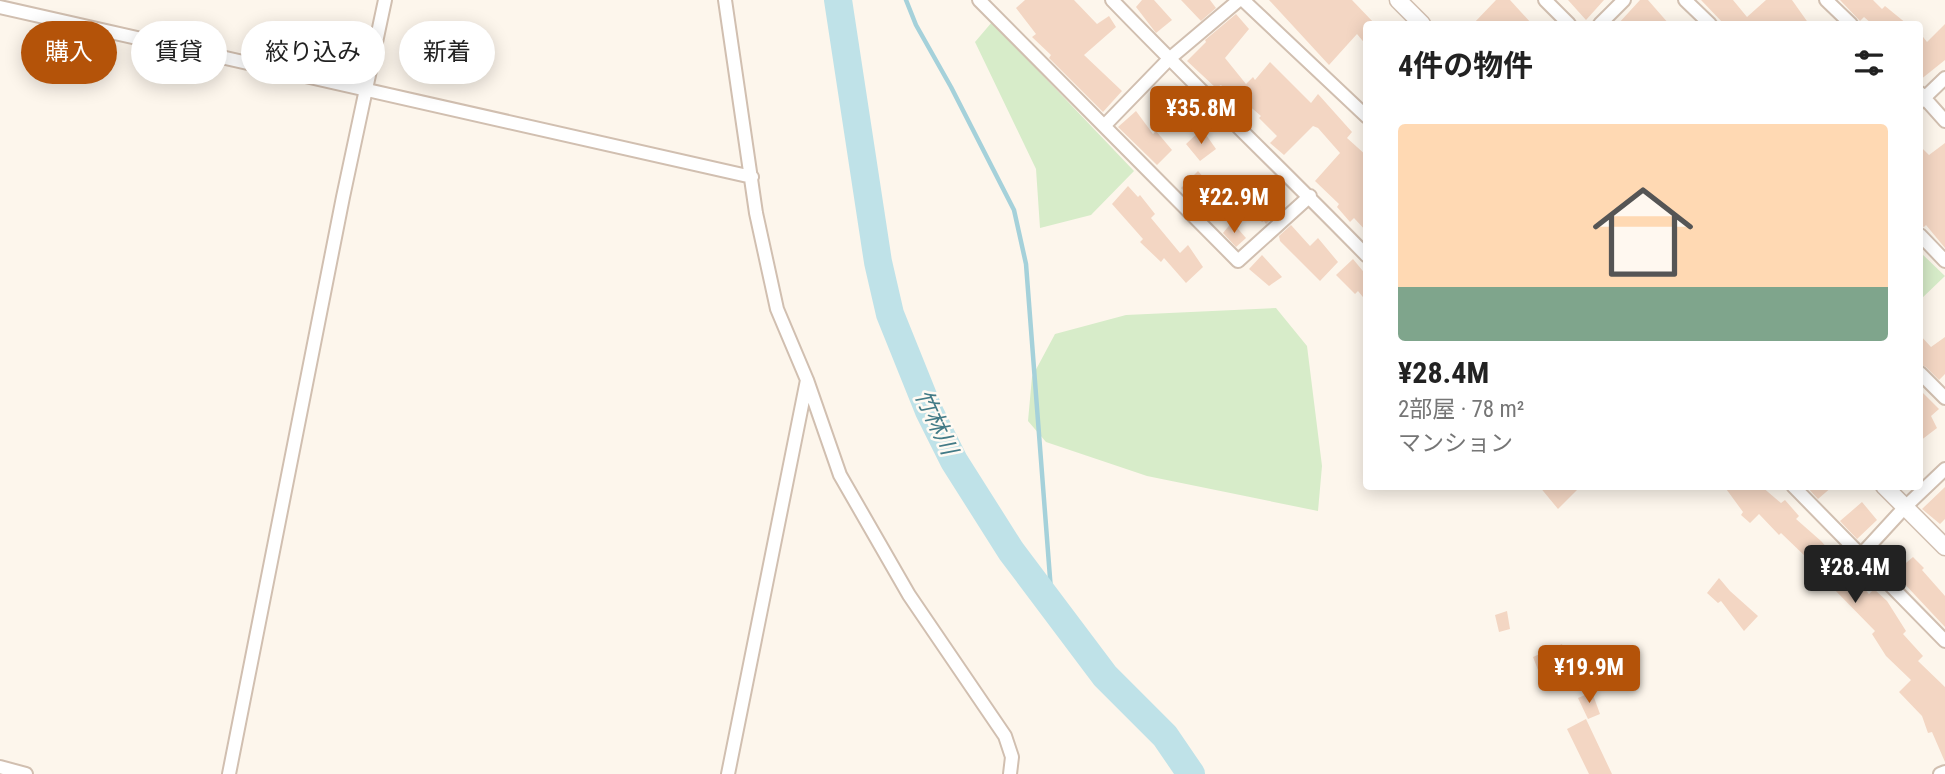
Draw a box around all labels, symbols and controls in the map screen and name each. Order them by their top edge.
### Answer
chip: 購入 [21,21,117,84]
chip: 賃貸 [131,21,227,84]
chip: 絞り込み [241,21,385,84]
chip: 新着 [399,21,495,84]
icon: filters [1850,44,1888,82]
text: 4件の物件 [1398,48,1533,83]
pin: ¥35.8M [1144,86,1258,146]
text: ¥35.8M [1166,95,1236,122]
icon: home [1580,169,1706,295]
pin: ¥22.9M [1177,176,1291,235]
text: ¥22.9M [1199,184,1269,211]
text: ¥28.4M [1398,355,1489,390]
water label: 竹林川 [909,385,964,462]
text: 2部屋 · 78 m² [1398,396,1524,423]
text: マンション [1398,430,1513,457]
pin: ¥28.4M [1798,546,1912,605]
text: ¥28.4M [1820,554,1890,581]
pin: ¥19.9M [1532,646,1646,705]
text: ¥19.9M [1554,654,1624,681]

